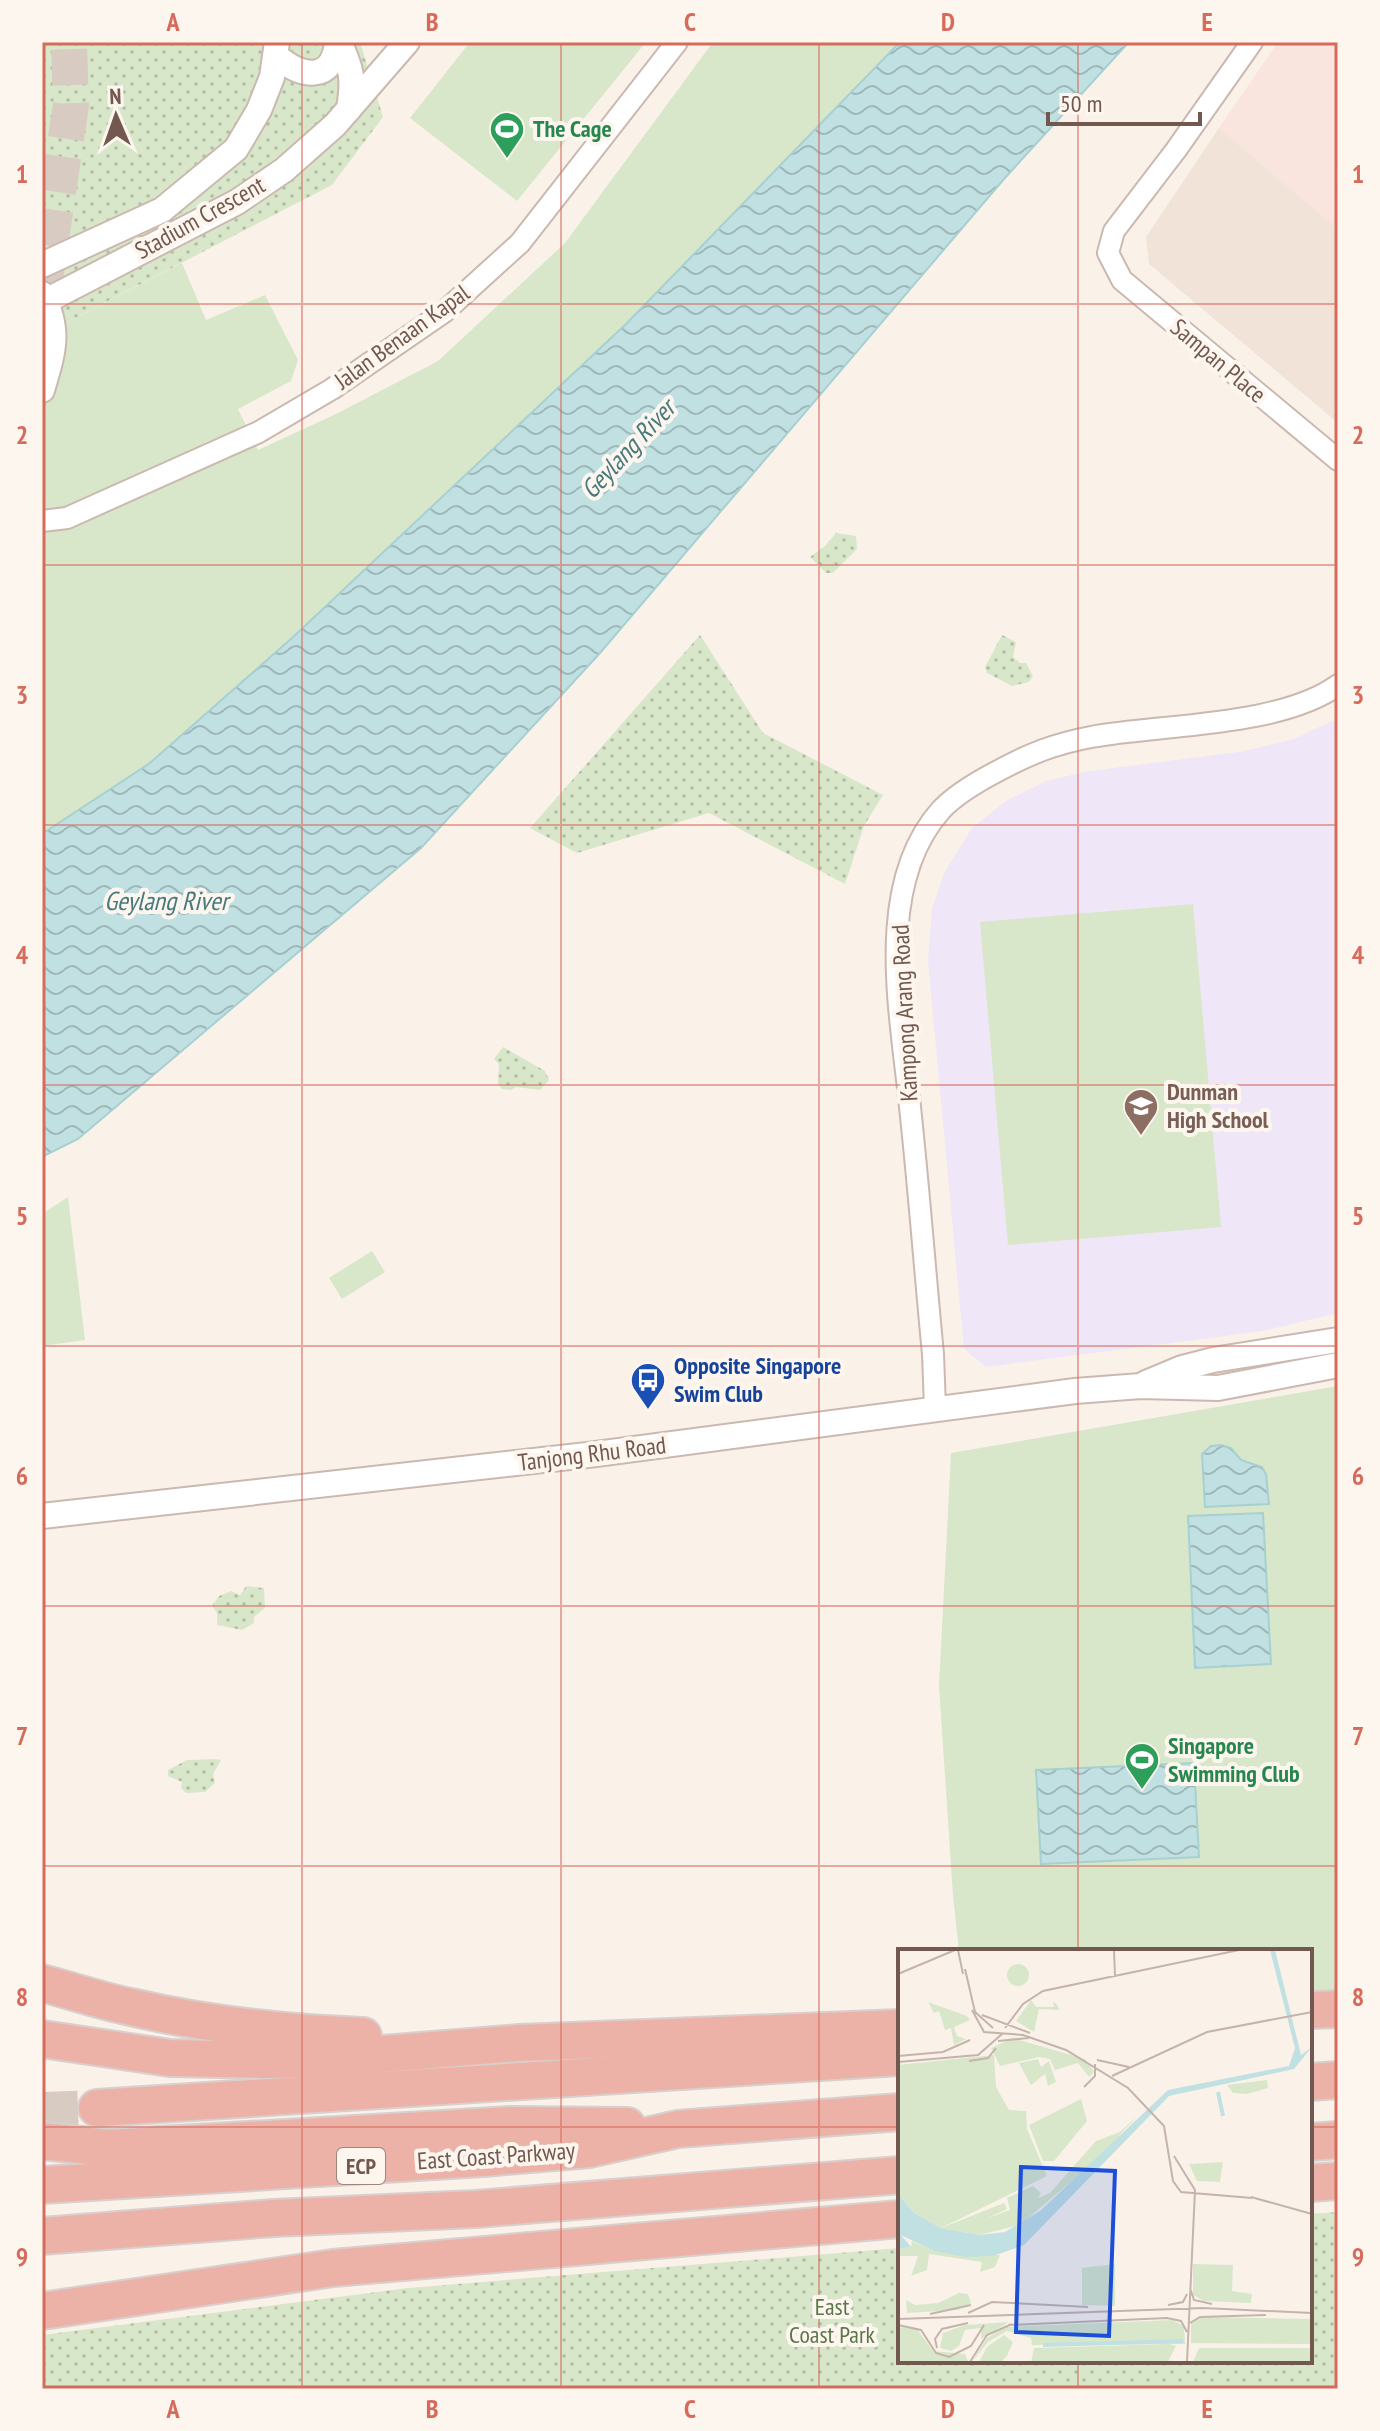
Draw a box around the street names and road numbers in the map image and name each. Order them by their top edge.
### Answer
street label: Stadium Crescent [129,169,270,266]
street label: Jalan Benaan Kapal [327,277,476,397]
street label: Sampan Place [1164,312,1272,410]
street label: Kampong Arang Road [884,924,925,1102]
street label: Tanjong Rhu Road [516,1429,668,1478]
street label: East Coast Parkway [416,2135,576,2176]
road number: ECP [337,2148,385,2184]

